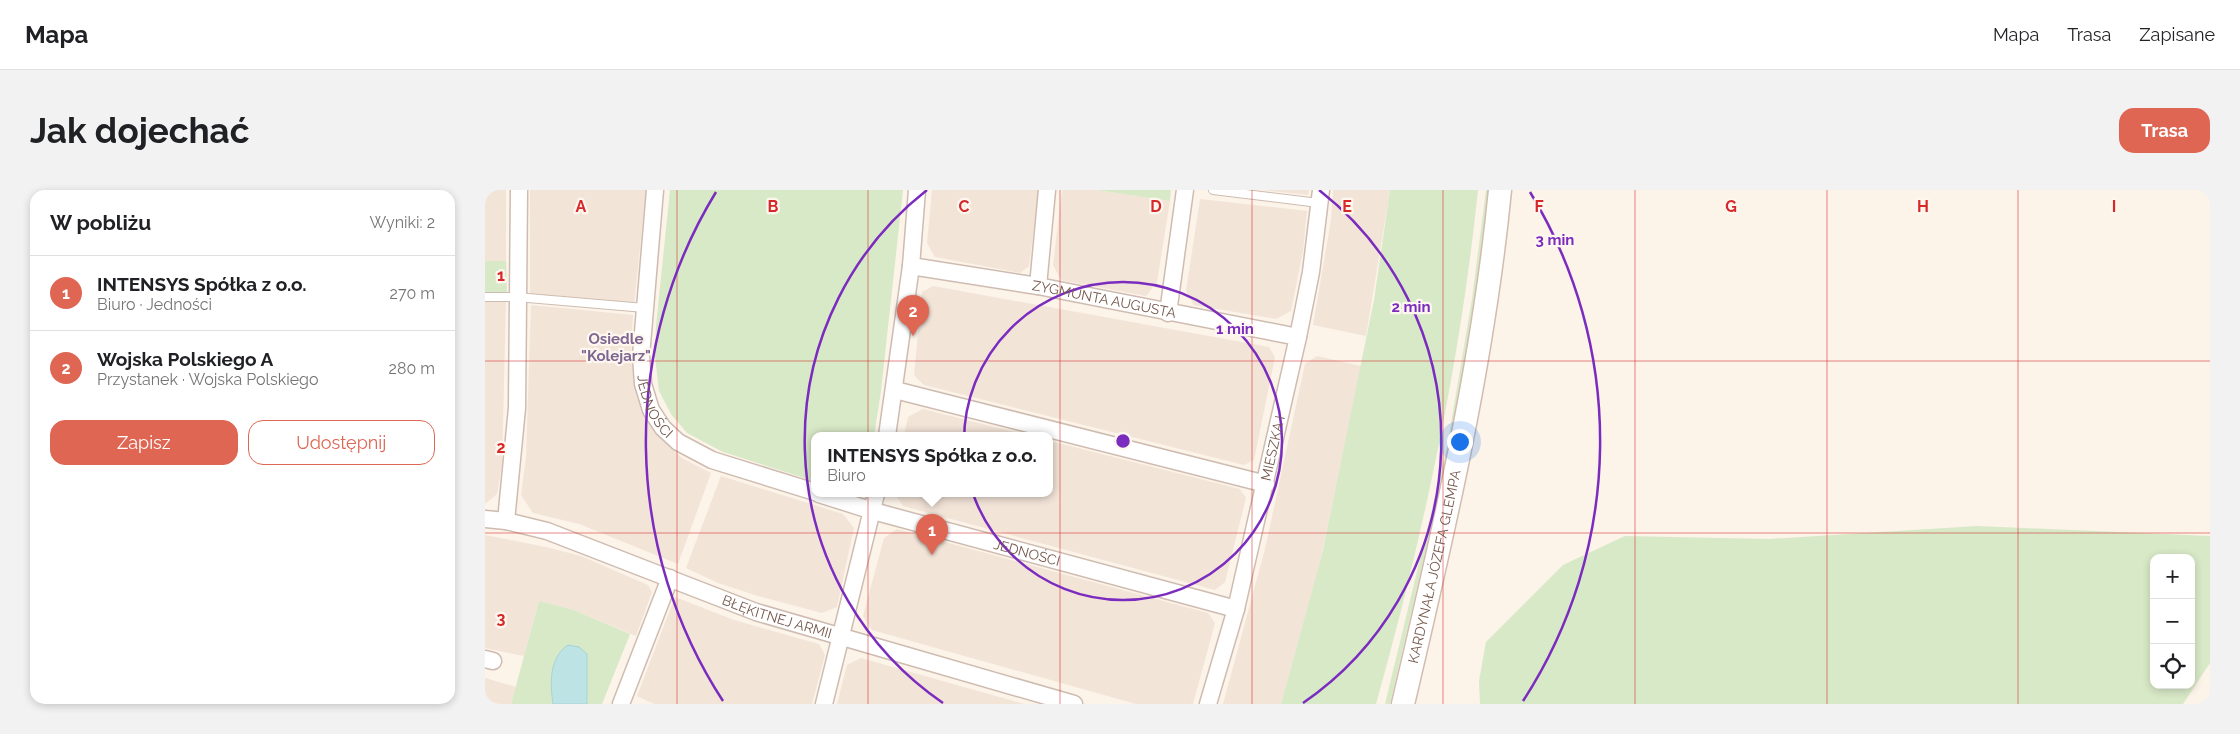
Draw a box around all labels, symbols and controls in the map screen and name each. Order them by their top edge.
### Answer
text: Mapa [25,20,88,49]
text: Mapa [1993,24,2039,45]
text: Trasa [2067,24,2111,45]
text: Zapisane [2139,24,2215,45]
button: Trasa [2119,108,2210,153]
text: Jak dojechać [30,110,249,151]
text: A [576,197,587,216]
text: B [768,197,779,216]
text: C [959,197,970,216]
text: D [1150,197,1162,216]
text: E [1342,197,1352,216]
text: F [1534,197,1544,216]
text: G [1725,197,1737,216]
text: H [1917,197,1929,216]
text: I [2112,197,2116,216]
text: W pobliżu [50,210,151,235]
text: Wyniki: 2 [370,213,435,232]
text: 3 min [1536,231,1574,249]
text: 1 [497,266,505,285]
text: INTENSYS Spółka z o.o. [97,273,307,295]
street label: ZYGMUNTA AUGUSTA [1031,277,1178,321]
text: 1 [62,284,70,303]
text: 270 m [390,284,435,303]
text: Biuro · Jedności [97,295,212,314]
pin: 2 [897,295,929,336]
text: 2 min [1392,298,1430,316]
text: 1 min [1216,320,1254,338]
district label: Osiedle "Kolejarz" [581,330,651,365]
text: Wojska Polskiego A [97,348,273,370]
text: 2 [61,359,71,378]
text: 280 m [389,359,435,378]
text: Przystanek · Wojska Polskiego [97,370,318,389]
street label: JEDNOŚCI [634,375,676,441]
street label: MIESZKA I [1257,414,1288,482]
button: Zapisz [50,420,238,465]
button: Udostępnij [248,420,435,465]
your location [1447,429,1473,455]
popup [811,432,1053,497]
centre of rings [1114,432,1132,450]
text: 2 [496,438,506,457]
text: INTENSYS Spółka z o.o. [827,444,1037,466]
text: Biuro [827,466,866,485]
street label: KARDYNAŁA JÓZEFA GLEMPA [1405,468,1464,665]
pin: 1 [916,514,948,555]
street label: JEDNOŚCI [992,536,1062,569]
map controls [2150,554,2195,689]
button: + [2150,554,2195,599]
street label: BŁĘKITNEJ ARMII [720,592,834,642]
button: − [2150,599,2195,644]
text: 3 [497,609,506,628]
button: locate [2150,644,2195,689]

